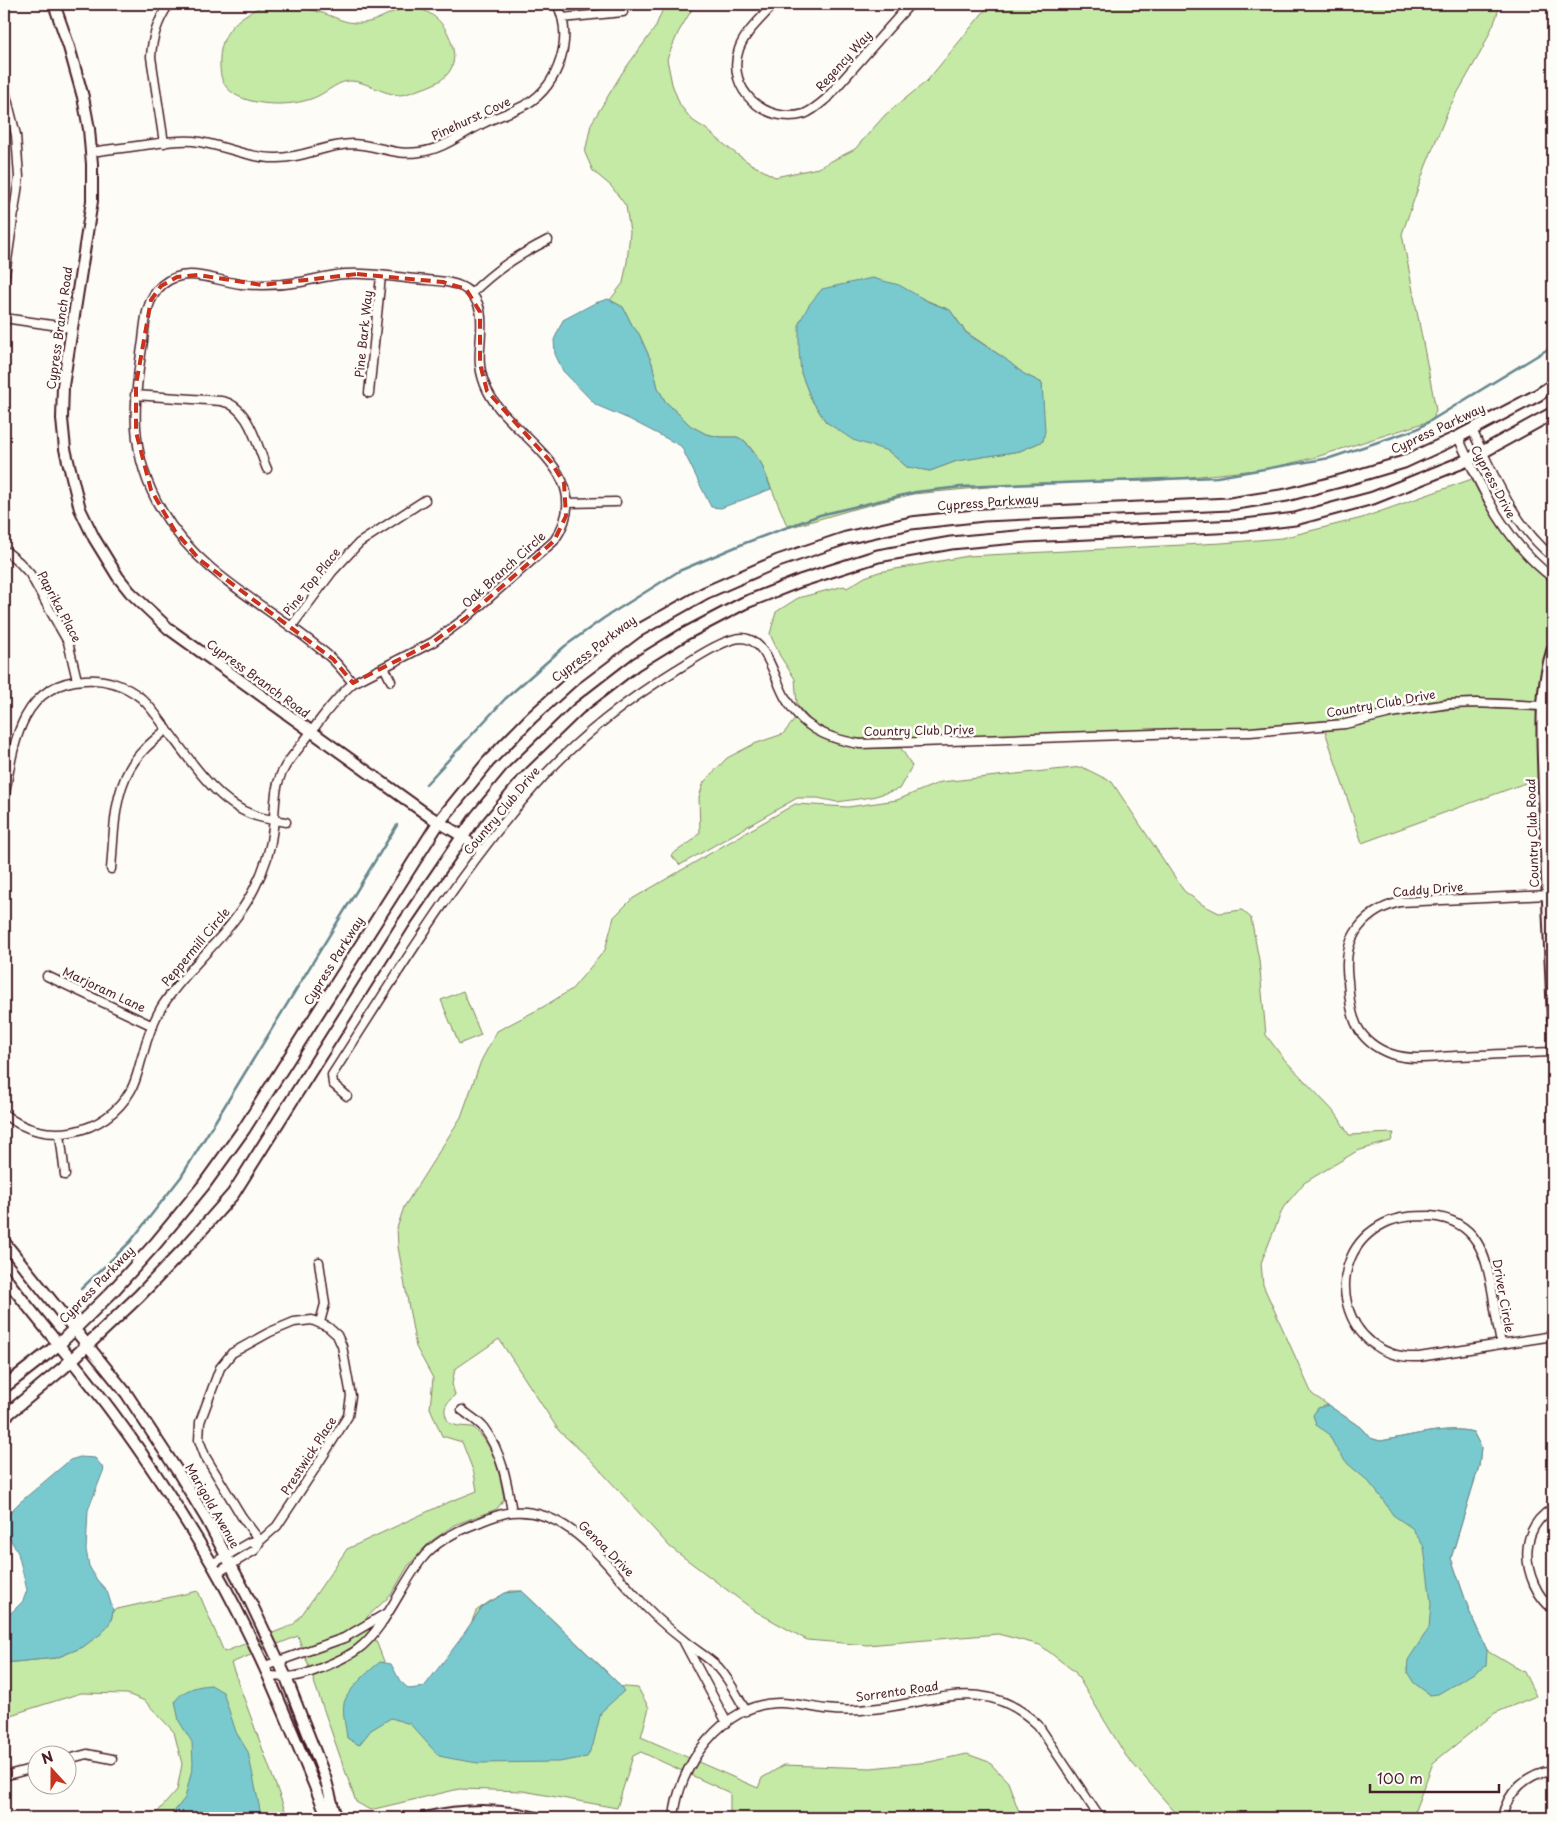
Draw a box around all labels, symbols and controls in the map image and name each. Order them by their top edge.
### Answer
street label: Regency Way [811,26,876,95]
street label: Pinehurst Cove [428,92,513,144]
street label: Cypress Branch Road [41,265,77,390]
street label: Pine Bark Way [349,289,377,379]
street label: Cypress Parkway [1388,398,1487,458]
street label: Cypress Drive [1467,442,1521,522]
street label: Cypress Parkway [937,489,1039,515]
street label: Oak Branch Circle [458,527,549,612]
street label: Pine Top Place [278,544,344,619]
street label: Paprika Place [34,568,86,645]
street label: Cypress Parkway [547,610,639,686]
street label: Cypress Branch Road [203,634,314,722]
street label: Country Club Drive [1325,685,1437,721]
street label: Country Club Drive [864,720,974,740]
street label: Country Club Drive [459,762,544,858]
street label: Country Club Road [1521,778,1543,888]
street label: Caddy Drive [1392,877,1464,901]
street label: Peppermill Circle [157,903,234,990]
street label: Cypress Parkway [299,913,368,1008]
street label: Marjoram Lane [60,962,149,1016]
street label: Cypress Parkway [54,1241,138,1327]
street label: Driver Circle [1489,1258,1519,1334]
street label: Prestwick Place [276,1413,340,1498]
street label: Marigold Avenue [181,1460,245,1552]
street label: Genoa Drive [575,1516,639,1581]
street label: Sorrento Road [854,1676,939,1706]
north arrow [28,1744,78,1794]
text: N [38,1746,56,1769]
scale bar [1370,1762,1498,1794]
text: 100 m [1377,1766,1423,1789]

